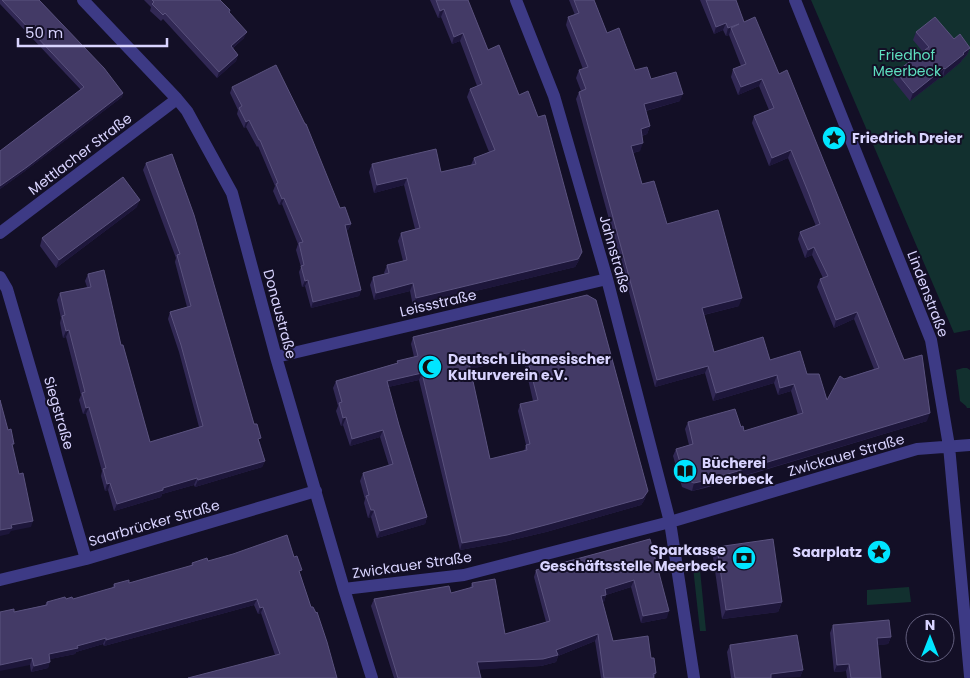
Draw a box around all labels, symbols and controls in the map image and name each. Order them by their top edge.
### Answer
scale bar [18,15,166,47]
text: 50 m [25,22,63,43]
park label: Friedhof Meerbeck [873,45,942,81]
street label: Mettlacher Straße [24,108,136,200]
place icon: Friedrich Dreier [821,125,847,151]
place label: Friedrich Dreier [852,128,962,148]
street label: Jahnstraße [594,213,636,296]
street label: Lindenstraße [902,248,954,340]
street label: Donaustraße [258,267,302,361]
street label: Leissstraße [398,284,479,322]
place label: Deutsch Libanesischer Kulturverein e.V. [448,349,611,385]
mosque icon: Deutsch Libanesischer Kulturverein e.V. [417,354,443,380]
street label: Siegstraße [39,374,79,452]
street label: Zwickauer Straße [785,429,907,481]
place label: Bücherei Meerbeck [702,453,774,489]
library icon: Bücherei Meerbeck [672,458,698,484]
street label: Saarbrücker Straße [86,495,222,551]
place icon: Saarplatz [866,539,892,565]
place label: Sparkasse Geschäftsstelle Meerbeck [540,540,726,576]
place label: Saarplatz [793,542,862,562]
bank icon: Sparkasse Geschäftsstelle Meerbeck [731,545,757,571]
street label: Zwickauer Straße [351,547,473,583]
north arrow [905,613,955,663]
text: N [925,615,935,635]

